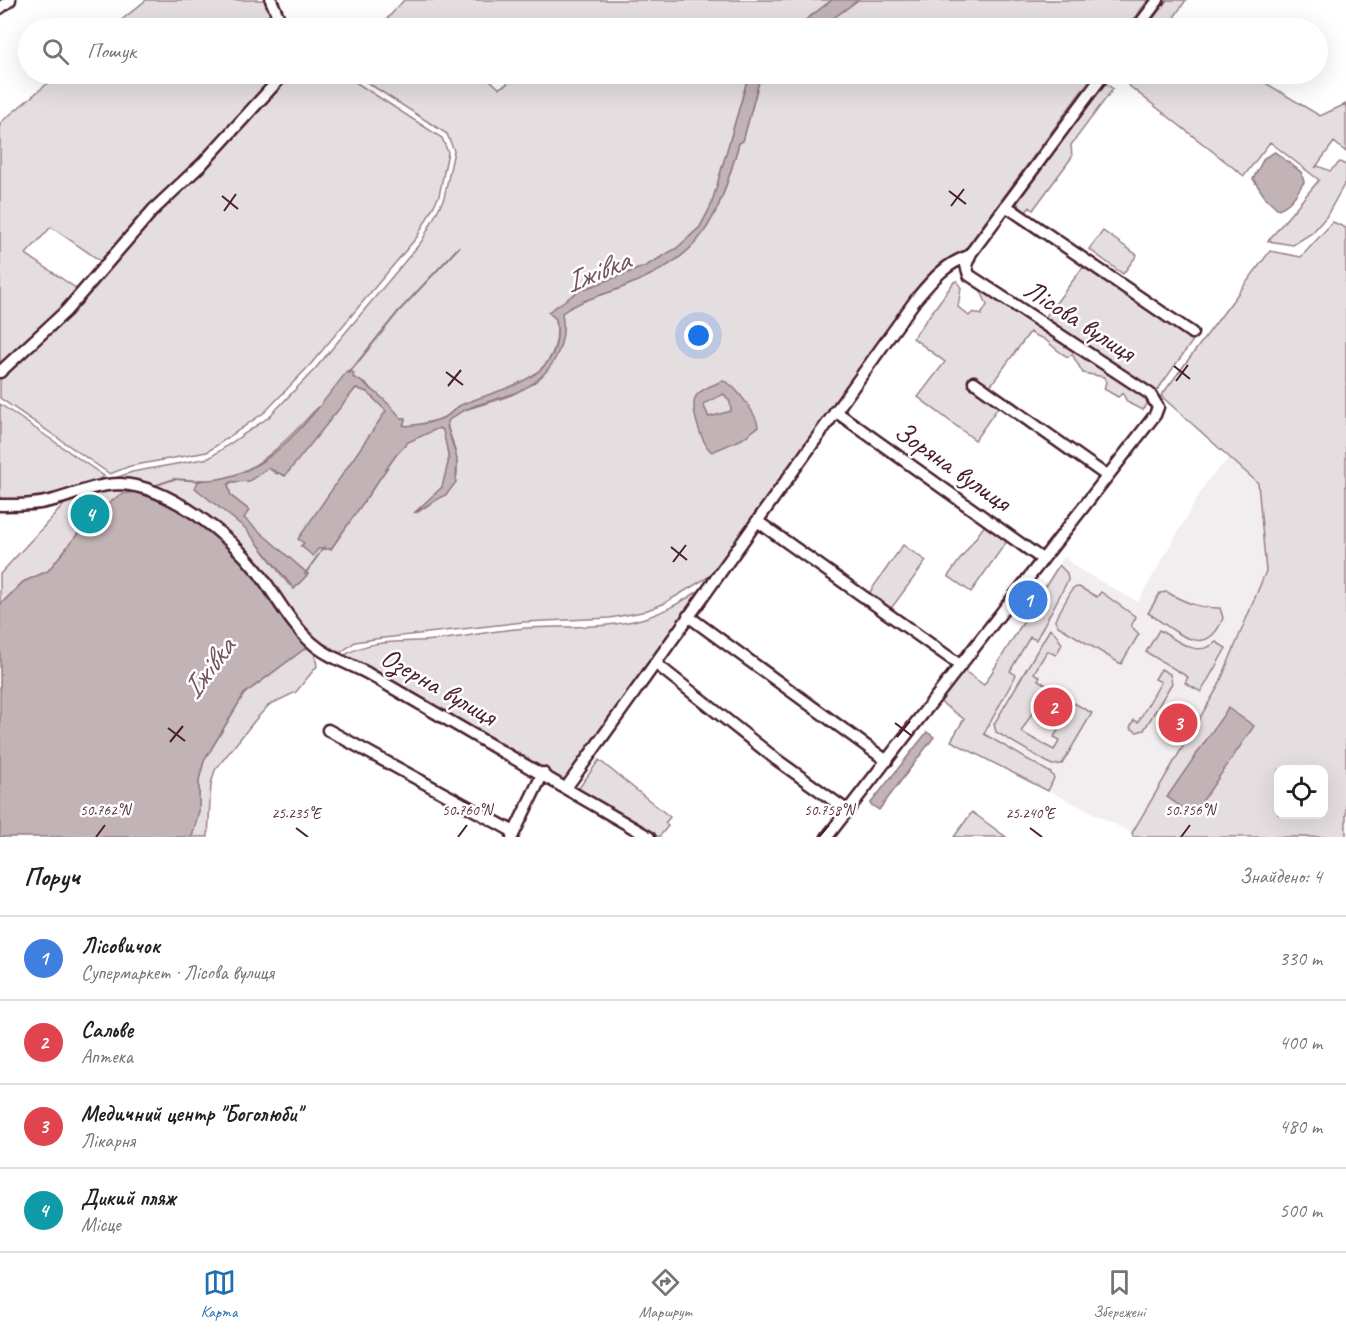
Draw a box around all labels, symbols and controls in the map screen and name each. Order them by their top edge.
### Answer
search box [18,18,1328,84]
icon: search [39,35,72,68]
text: Пошук [87,37,136,65]
water label: Іжівка [559,240,638,301]
street label: Лісова вулиця [1018,271,1144,370]
your location [684,321,713,350]
street label: Зоряна вулиця [888,413,1020,520]
pin: 4 [70,492,110,536]
pin: 1 [1008,578,1048,622]
water label: Іжівка [173,628,245,706]
street label: Озерна вулиця [375,639,505,735]
pin: 2 [1034,684,1072,730]
pin: 3 [1158,700,1198,746]
map controls [1274,765,1328,819]
button: locate [1274,765,1328,819]
text: 50.762°N [80,801,133,820]
text: 50.760°N [442,801,495,820]
text: 50.758°N [804,801,857,820]
text: 50.756°N [1165,801,1218,820]
text: 25.235°E [272,804,323,823]
text: 25.240°E [1006,804,1057,823]
text: Поруч [24,860,80,893]
text: Знайдено: 4 [1240,864,1322,889]
text: Лісовичок [81,932,159,960]
text: 1 [39,946,48,971]
text: 330 m [1279,946,1322,971]
text: Супермаркет · Лісова вулиця [81,960,274,985]
text: Сальве [81,1016,133,1044]
text: 2 [39,1030,48,1055]
text: 400 m [1279,1030,1322,1055]
text: Аптека [81,1044,133,1069]
text: Медичний центр "Боголюби" [81,1100,301,1128]
text: 3 [39,1114,48,1139]
text: 480 m [1279,1114,1322,1139]
text: Лікарня [81,1128,135,1153]
text: Дикий пляж [81,1184,175,1212]
text: 4 [39,1198,48,1223]
text: 500 m [1279,1198,1322,1223]
text: Місце [81,1212,121,1237]
tab: Карта [201,1266,237,1322]
tab: Маршрут [639,1266,692,1322]
tab: Збережені [1093,1266,1145,1322]

